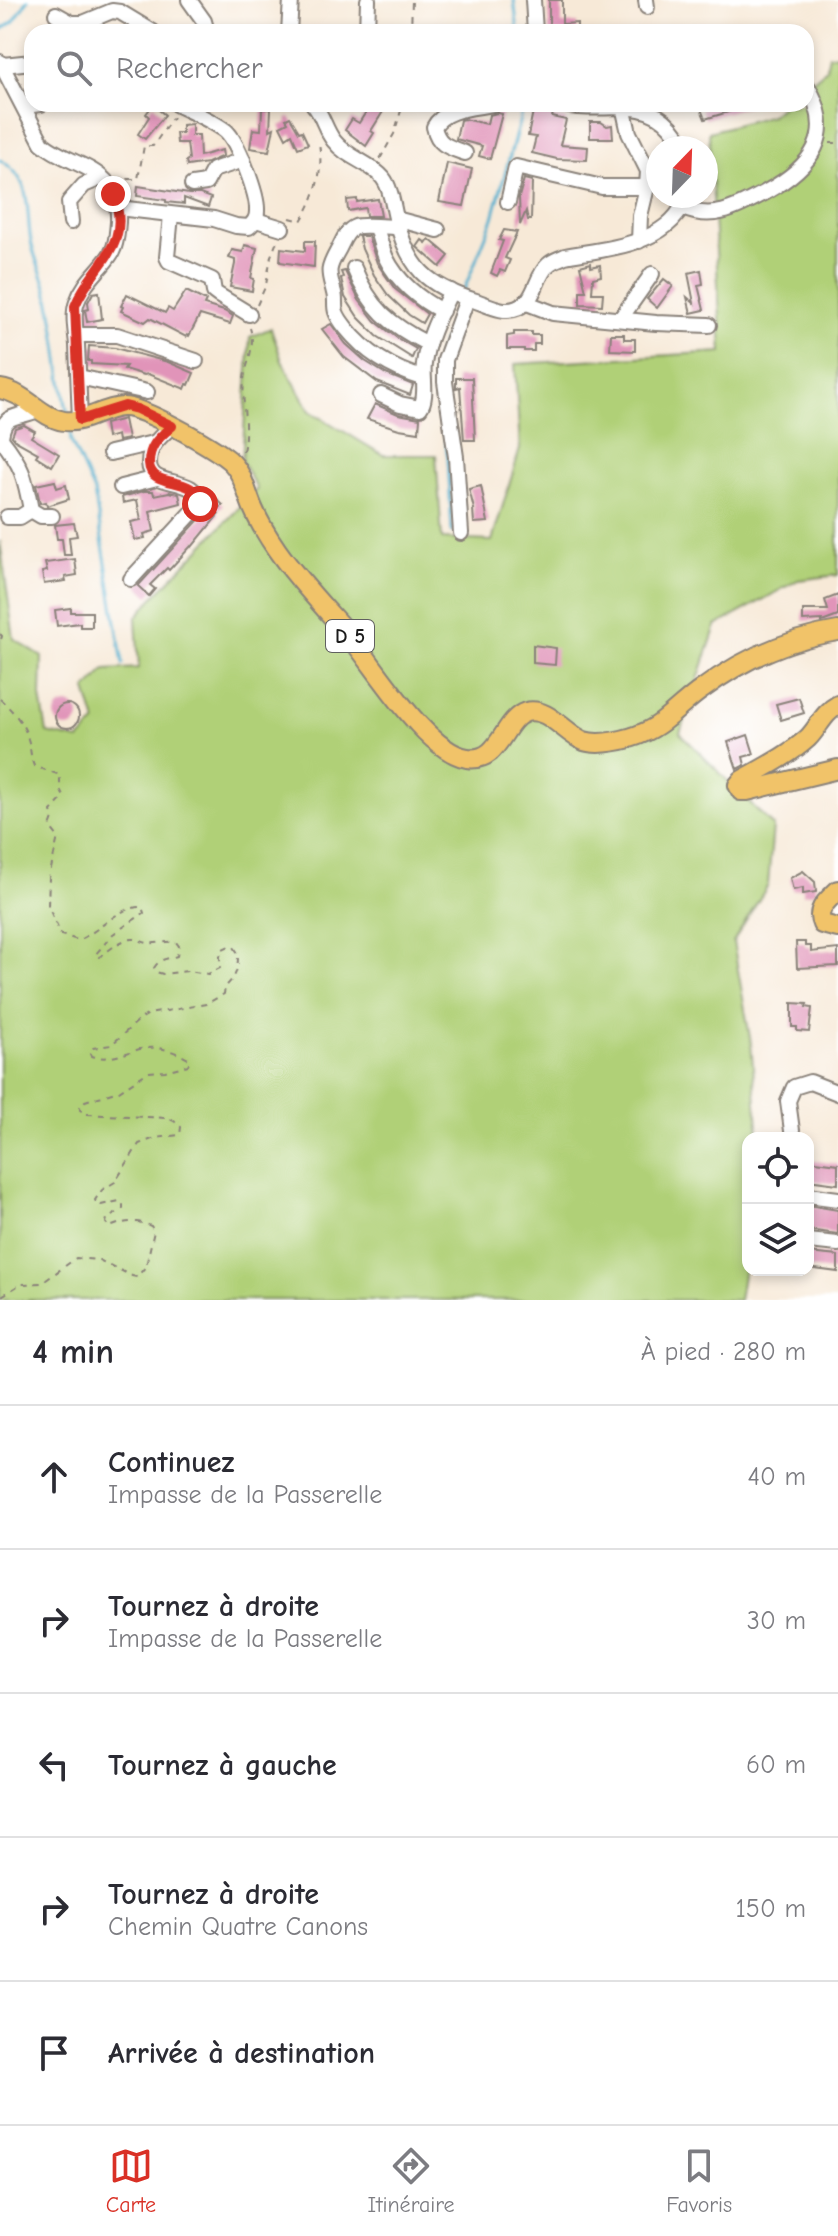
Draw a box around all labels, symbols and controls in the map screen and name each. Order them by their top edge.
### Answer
search box [24,24,814,112]
icon: search [52,46,96,90]
text: Rechercher [116,51,263,86]
north arrow [646,136,718,208]
route end [95,176,131,212]
route start [182,486,218,522]
road number: D 5 [326,620,374,652]
map controls [742,1132,814,1276]
button: locate [742,1132,814,1204]
button: layers [742,1204,814,1276]
text: 4 min [32,1332,114,1372]
text: À pied · 280 m [641,1337,806,1367]
text: Continuez [108,1445,234,1480]
icon: ahead [32,1455,76,1499]
text: 40 m [747,1462,806,1492]
text: Impasse de la Passerelle [108,1480,382,1510]
text: Tournez à droite [108,1589,319,1624]
icon: right [32,1599,76,1643]
text: 30 m [747,1606,806,1636]
text: Impasse de la Passerelle [108,1624,382,1654]
icon: left [32,1743,76,1787]
text: Tournez à gauche [108,1748,337,1783]
text: 60 m [746,1750,806,1780]
text: Tournez à droite [108,1877,319,1912]
icon: right [32,1887,76,1931]
text: 150 m [736,1894,806,1924]
text: Chemin Quatre Canons [108,1912,368,1942]
icon: arrive [32,2031,76,2075]
text: Arrivée à destination [108,2036,375,2071]
tab: Carte [106,2144,156,2218]
tab: Itinéraire [368,2144,455,2218]
tab: Favoris [666,2144,732,2218]

